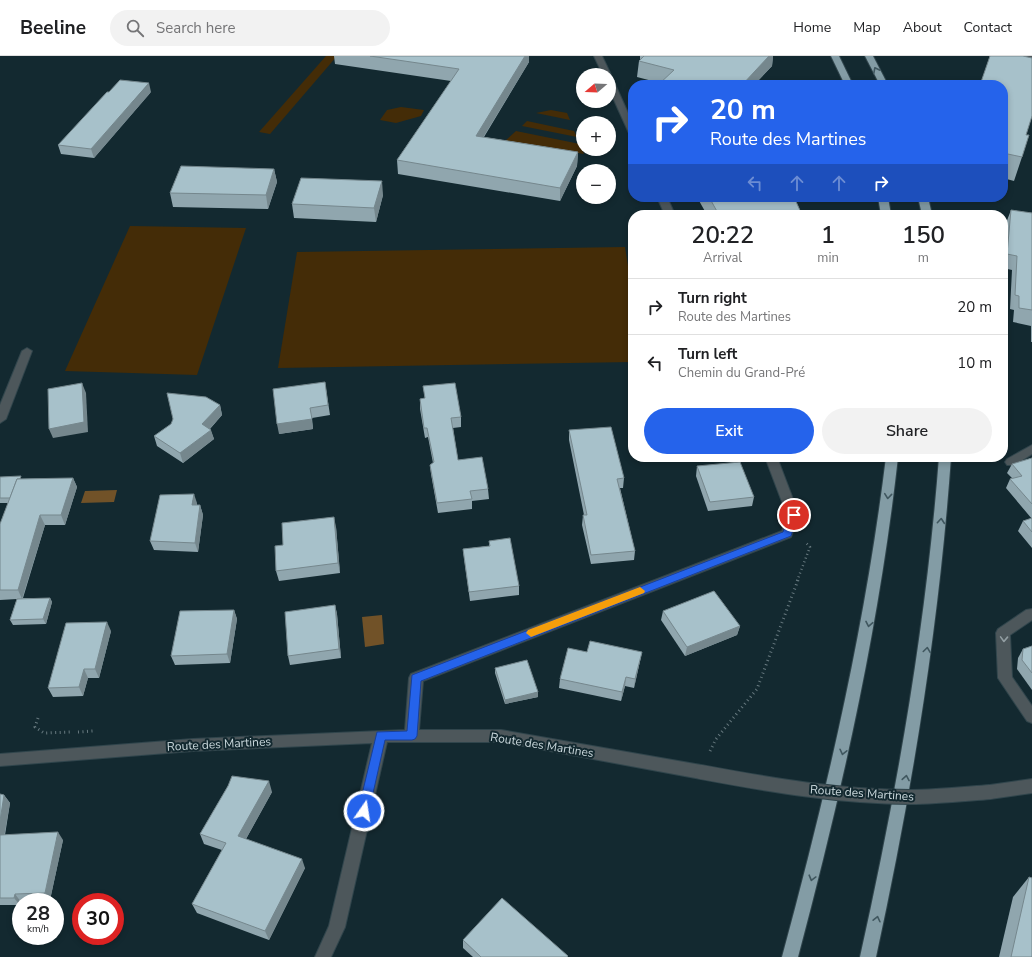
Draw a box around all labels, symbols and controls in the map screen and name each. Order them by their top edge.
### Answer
search box [110,10,390,46]
text: Beeline [20,15,86,41]
icon: search [124,17,146,39]
text: Search here [156,18,236,38]
text: Home [793,18,831,37]
text: Map [853,18,881,37]
text: About [903,18,942,37]
text: Contact [964,18,1012,37]
one-way arrow [874,67,881,75]
north arrow [576,68,616,108]
map controls [576,68,616,204]
text: 20 m [710,91,776,129]
icon: right [644,96,696,148]
button: + [576,116,616,156]
text: Route des Martines [710,127,867,151]
button: − [576,164,616,204]
icon: left [744,172,766,194]
icon: ahead [786,172,808,194]
icon: ahead [828,172,850,194]
icon: right [870,172,892,194]
text: 20:22 [691,219,754,251]
text: 1 [821,219,835,251]
text: 150 [902,219,945,251]
text: Arrival [703,249,742,267]
text: min [817,249,839,267]
text: m [918,249,929,267]
text: Turn right [678,288,747,308]
icon: right [644,296,666,318]
text: 20 m [957,297,992,317]
text: Route des Martines [678,308,791,326]
text: Turn left [678,344,737,364]
icon: left [644,352,666,374]
text: 10 m [957,353,992,373]
text: Chemin du Grand-Pré [678,364,805,382]
button: Exit [644,408,814,454]
button: Share [822,408,992,454]
one-way arrow [884,493,893,499]
pin [777,498,811,532]
icon: arrive [783,504,805,526]
one-way arrow [936,517,945,524]
one-way arrow [866,621,874,627]
one-way arrow [1000,636,1008,642]
one-way arrow [922,647,931,653]
street label: Route des Martines [489,729,595,761]
street label: Route des Martines [166,733,272,755]
one-way arrow [839,748,847,755]
one-way arrow [901,775,909,781]
street label: Route des Martines [809,781,915,805]
position arrow [343,790,385,832]
one-way arrow [808,874,817,881]
speed limit sign: 30 [72,893,124,945]
text: 28 [26,900,50,927]
one-way arrow [872,916,880,922]
text: km/h [27,922,49,936]

